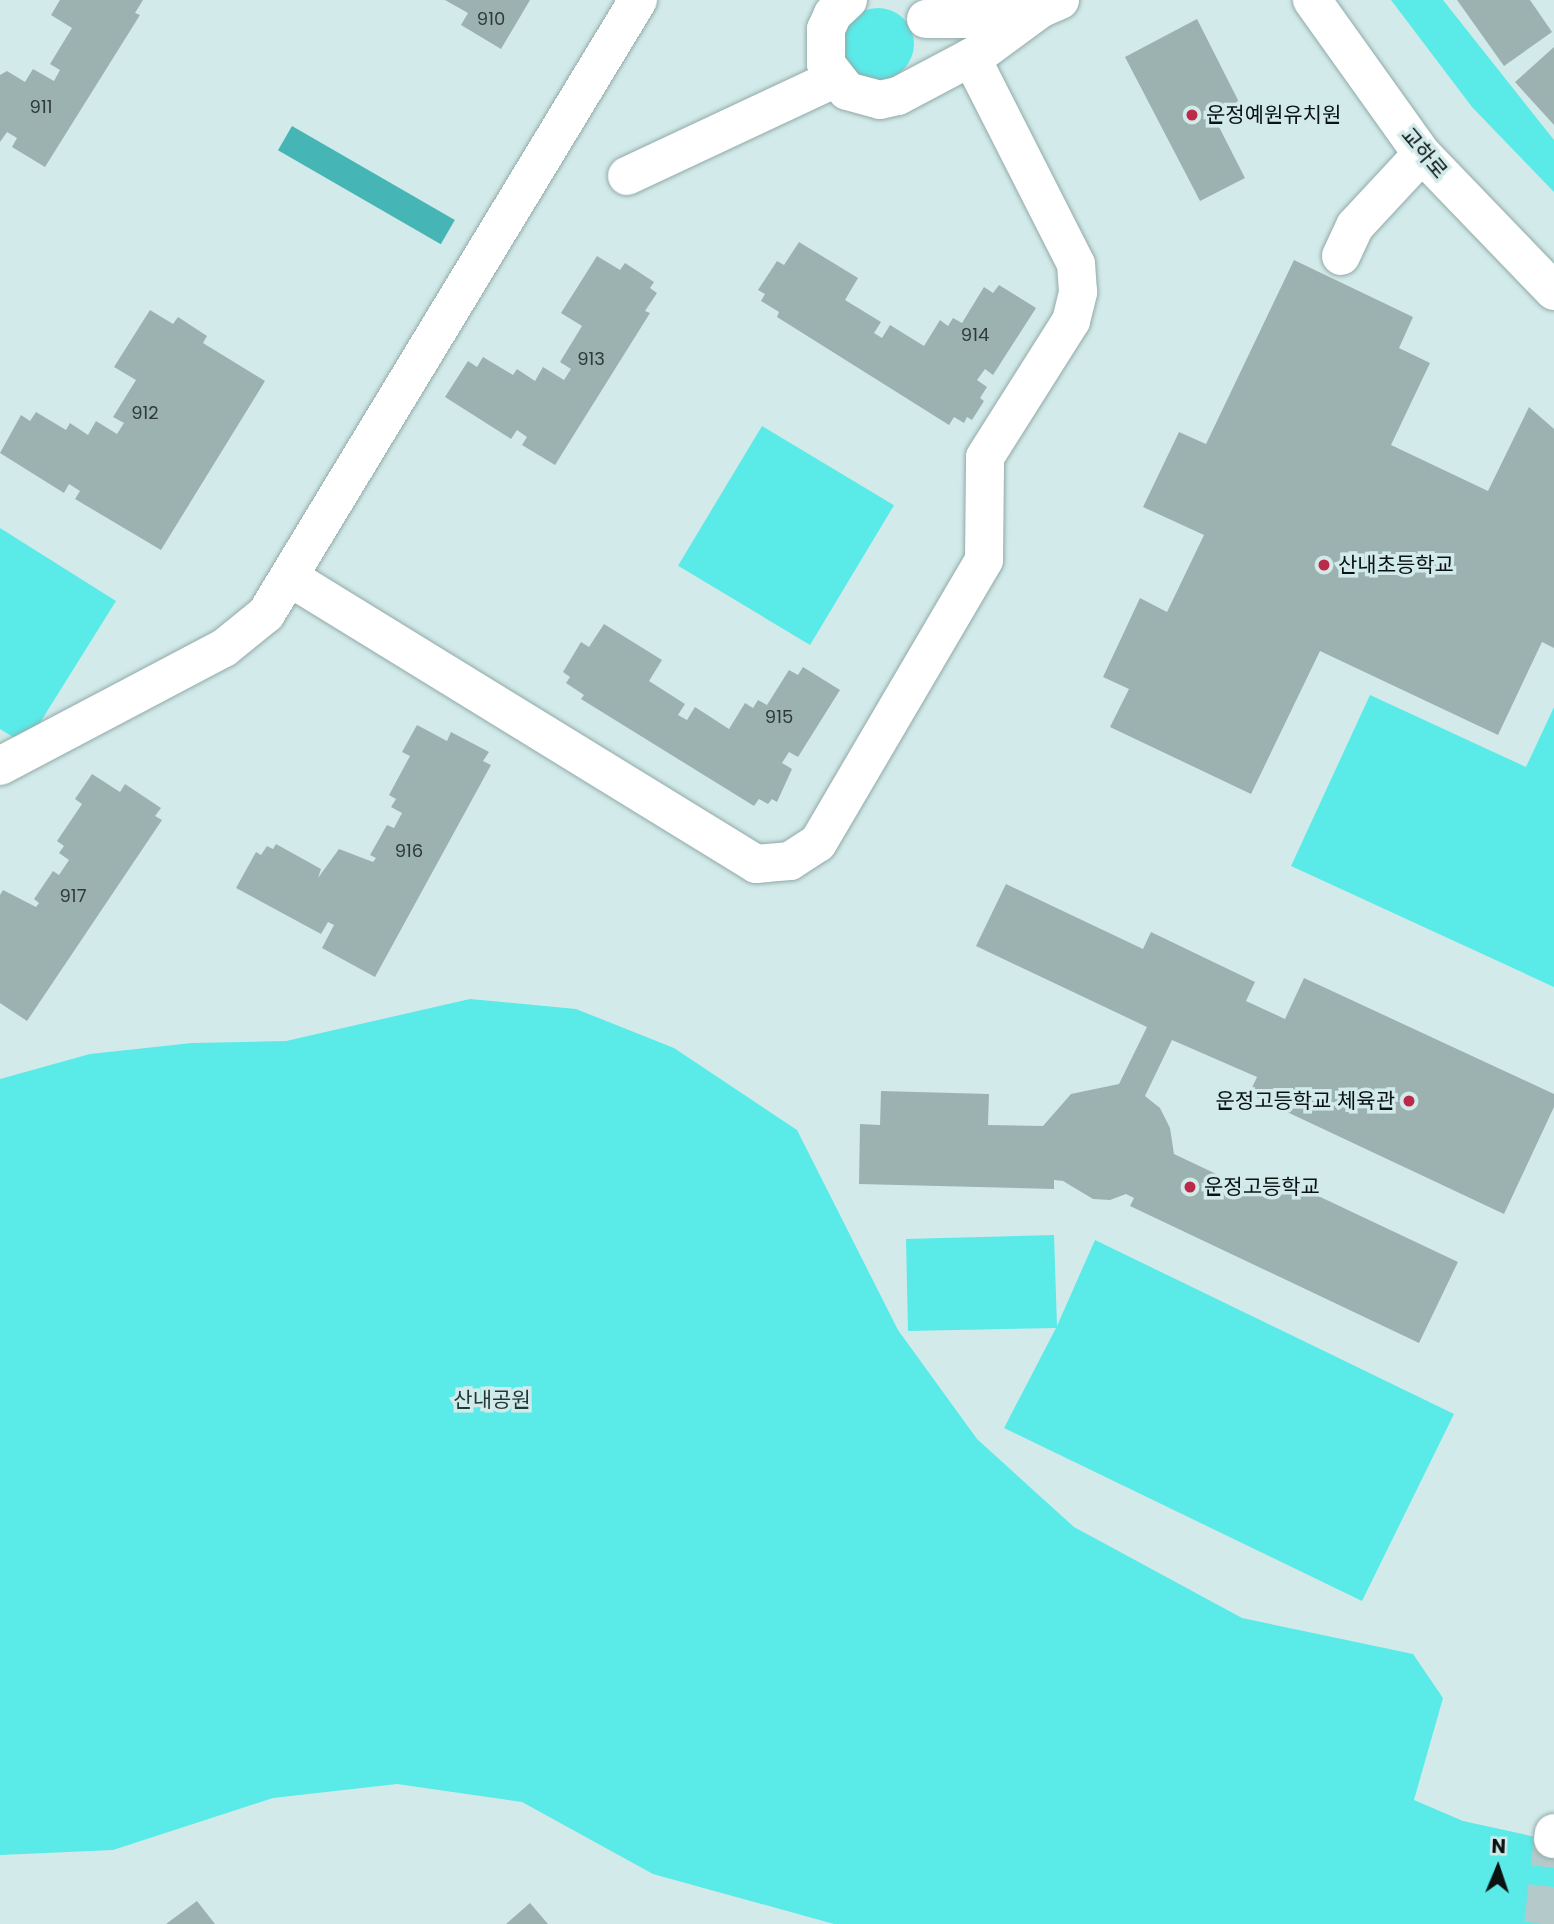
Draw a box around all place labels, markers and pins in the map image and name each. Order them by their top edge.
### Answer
place label: 운정예원유치원 [1206,102,1341,128]
marker: 운정예원유치원 [1184,107,1200,123]
place label: 산내초등학교 [1338,552,1454,578]
marker: 산내초등학교 [1316,557,1332,573]
place label: 운정고등학교 체육관 [1216,1088,1395,1114]
marker: 운정고등학교 체육관 [1401,1093,1417,1109]
place label: 운정고등학교 [1204,1174,1320,1200]
marker: 운정고등학교 [1182,1179,1198,1195]

